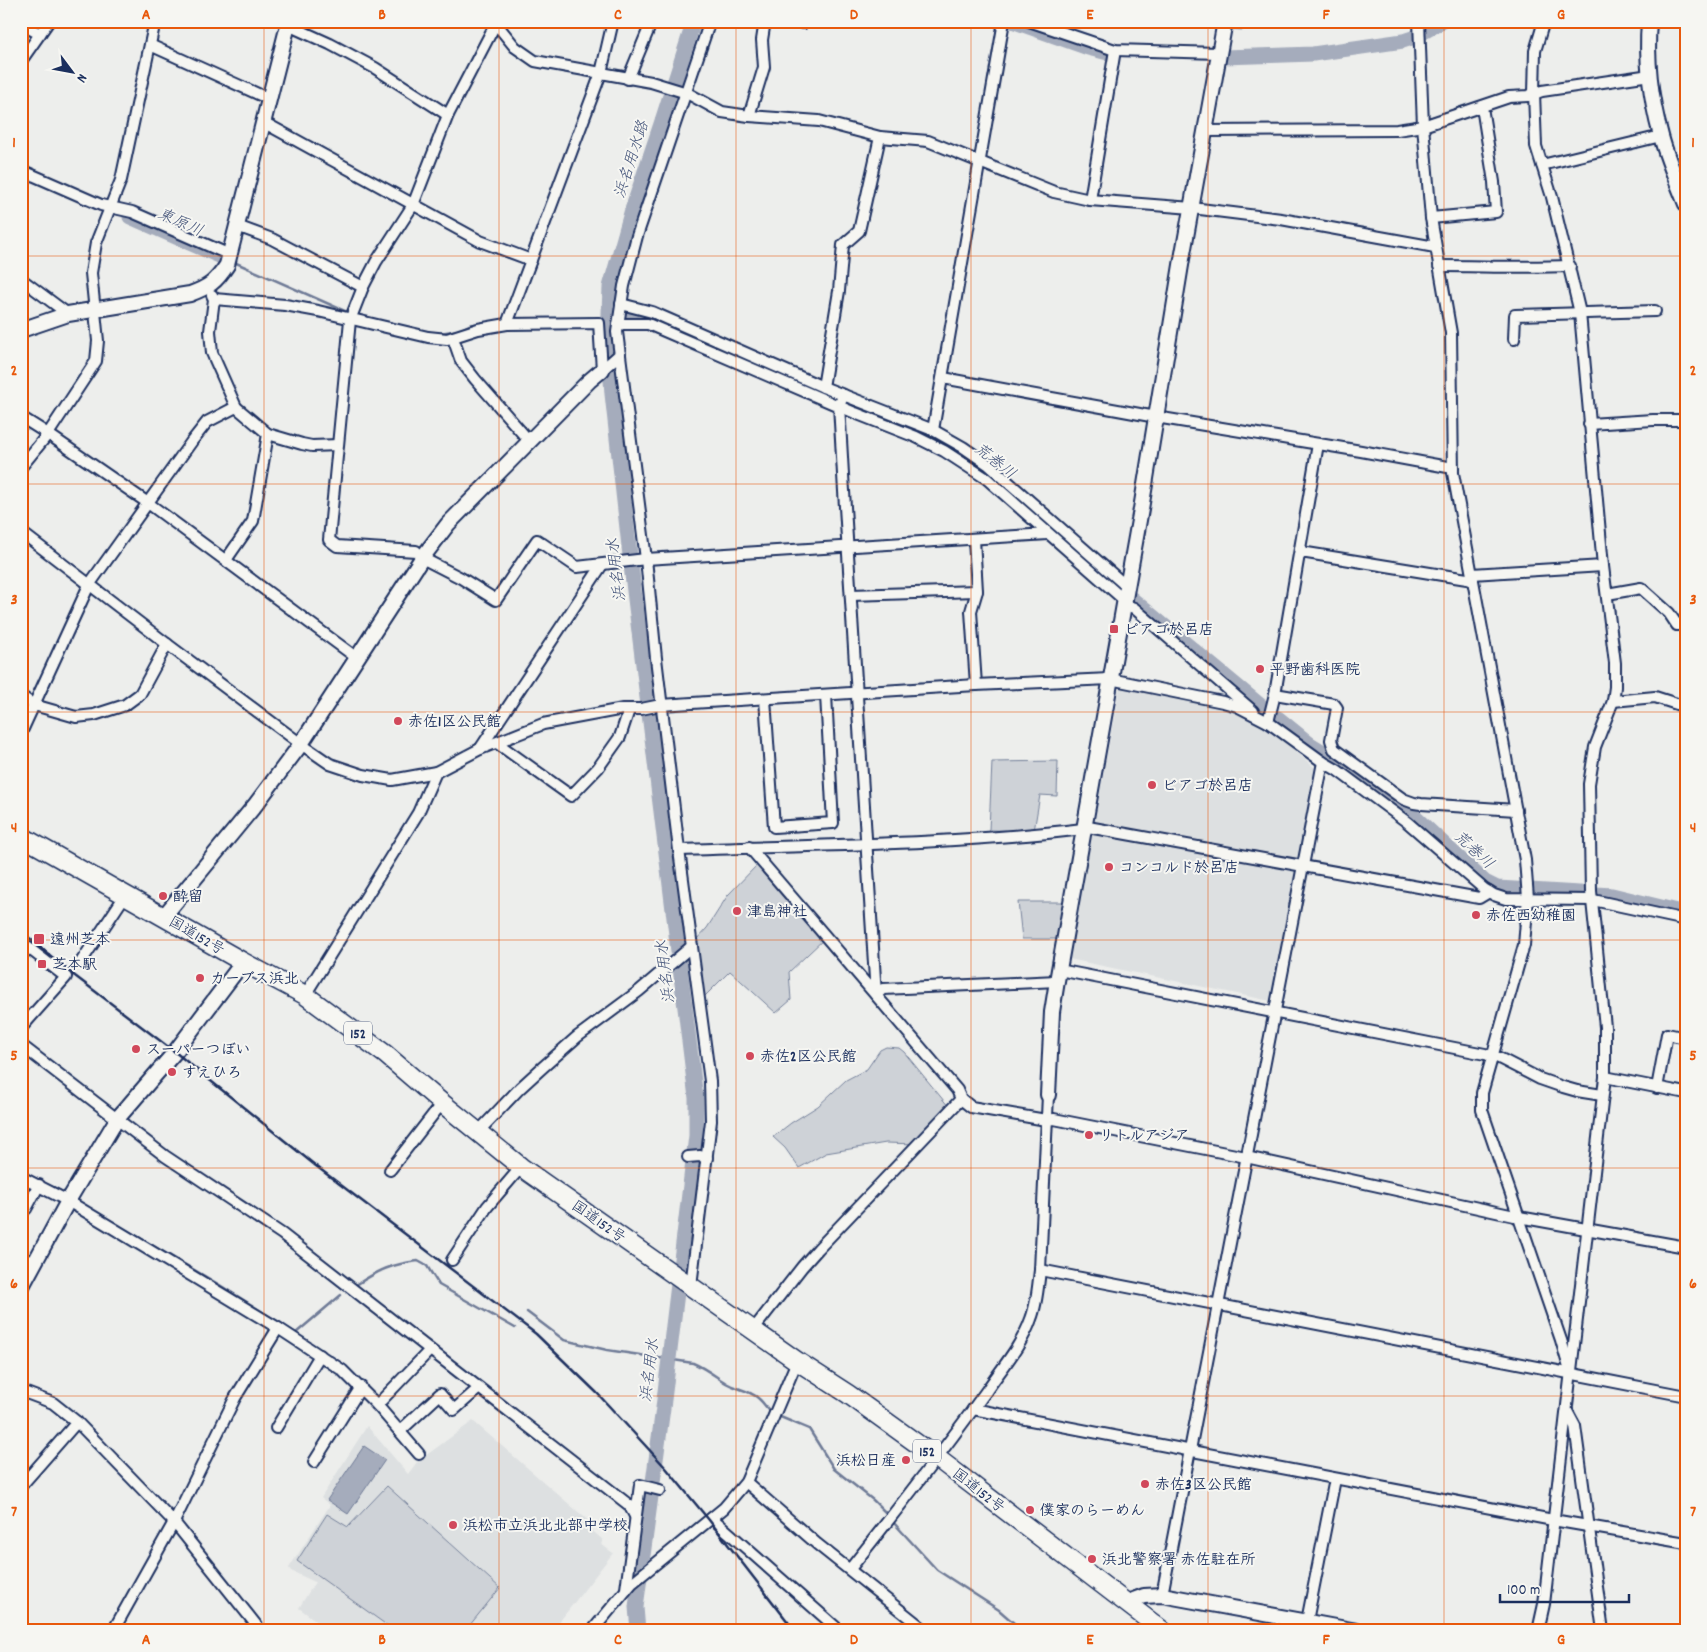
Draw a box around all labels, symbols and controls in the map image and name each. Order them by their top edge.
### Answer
text: A [142,4,151,27]
text: B [378,4,386,27]
text: C [614,4,622,27]
text: D [850,4,859,27]
text: E [1086,4,1094,27]
text: F [1322,4,1330,27]
text: G [1557,4,1565,27]
north arrow [48,48,98,98]
text: N [71,70,92,86]
water label: 浜名用水路 [609,117,656,201]
text: 1 [12,132,16,155]
text: 1 [1691,132,1695,155]
water label: 東原川 [153,203,207,244]
text: 2 [11,360,18,383]
text: 2 [1690,360,1697,383]
water label: 荒巻川 [968,438,1020,486]
water label: 浜名用水 [602,537,633,603]
text: 3 [10,589,18,612]
text: 3 [1689,589,1697,612]
place label: ピアゴ於呂店 [1124,620,1214,642]
marker: ピアゴ於呂店 [1108,623,1120,635]
place label: 平野歯科医院 [1270,660,1360,682]
marker: 平野歯科医院 [1254,663,1266,675]
place label: 赤佐1区公民館 [408,712,501,734]
marker: 赤佐1区公民館 [392,715,404,727]
place label: ビアゴ於呂店 [1162,776,1253,798]
marker: ビアゴ於呂店 [1146,779,1158,791]
text: 4 [11,817,17,840]
text: 4 [1690,817,1696,840]
water label: 荒巻川 [1448,826,1499,876]
place label: コンコルド於呂店 [1119,858,1239,880]
marker: コンコルド於呂店 [1103,861,1115,873]
place label: 酔留 [173,887,203,909]
marker: 酔留 [157,890,169,902]
place label: 津島神社 [747,902,807,924]
marker: 津島神社 [731,905,743,917]
place label: 赤佐西幼稚園 [1486,906,1576,928]
marker: 赤佐西幼稚園 [1470,909,1482,921]
street label: 国道152号 [164,912,228,962]
place label: 遠州芝本 [50,930,110,952]
marker: 遠州芝本 [32,932,46,946]
water label: 浜名用水 [651,939,682,1005]
place label: 芝本駅 [52,955,97,977]
marker: 芝本駅 [36,958,48,970]
place label: カーブス浜北 [210,969,299,991]
marker: カーブス浜北 [194,972,206,984]
road number: 152 [344,1021,372,1044]
place label: スーパーつぼい [146,1040,250,1062]
marker: スーパーつぼい [130,1043,142,1055]
text: 5 [10,1045,18,1068]
text: 5 [1689,1045,1697,1068]
place label: 赤佐2区公民館 [760,1047,857,1069]
marker: 赤佐2区公民館 [744,1050,756,1062]
place label: すえひろ [182,1063,242,1085]
marker: すえひろ [166,1066,178,1078]
place label: リトルアジア [1099,1126,1190,1148]
marker: リトルアジア [1083,1129,1095,1141]
street label: 国道152号 [566,1196,629,1249]
text: 6 [10,1273,18,1296]
text: 6 [1689,1273,1697,1296]
water label: 浜名用水 [635,1337,666,1403]
road number: 152 [913,1440,941,1462]
place label: 浜松日産 [836,1451,896,1473]
marker: 浜松日産 [900,1454,912,1466]
street label: 国道152号 [947,1464,1009,1519]
place label: 赤佐3区公民館 [1155,1475,1252,1497]
marker: 赤佐3区公民館 [1139,1478,1151,1490]
text: 7 [11,1501,17,1524]
place label: 僕家のらーめん [1040,1501,1145,1523]
text: 7 [1690,1501,1696,1524]
marker: 僕家のらーめん [1024,1504,1036,1516]
place label: 浜松市立浜北北部中学校 [463,1516,628,1538]
marker: 浜松市立浜北北部中学校 [447,1519,459,1531]
place label: 浜北警察署 赤佐駐在所 [1102,1550,1255,1572]
marker: 浜北警察署 赤佐駐在所 [1086,1553,1098,1565]
scale bar [1500,1572,1628,1604]
text: 100 m [1507,1580,1540,1602]
text: A [142,1629,151,1652]
text: B [378,1629,386,1652]
text: C [614,1629,622,1652]
text: D [850,1629,859,1652]
text: E [1086,1629,1094,1652]
text: F [1322,1629,1330,1652]
text: G [1557,1629,1565,1652]

